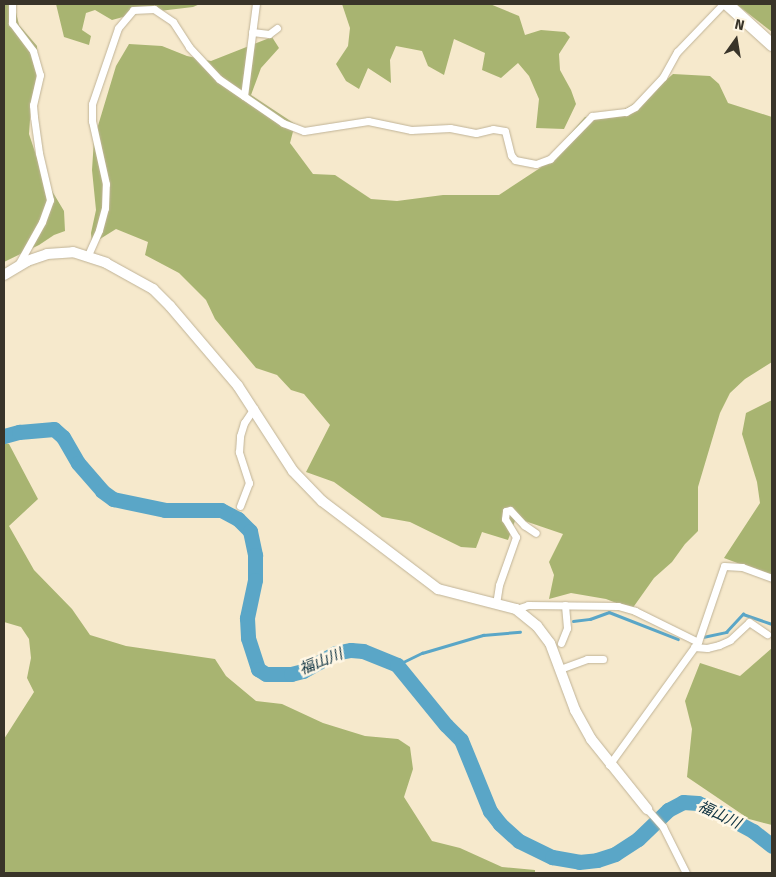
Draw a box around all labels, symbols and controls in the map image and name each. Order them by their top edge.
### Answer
north arrow [711,15,761,65]
text: N [733,16,746,34]
water label: 福山川 [297,645,345,679]
water label: 福山川 [695,797,743,833]

